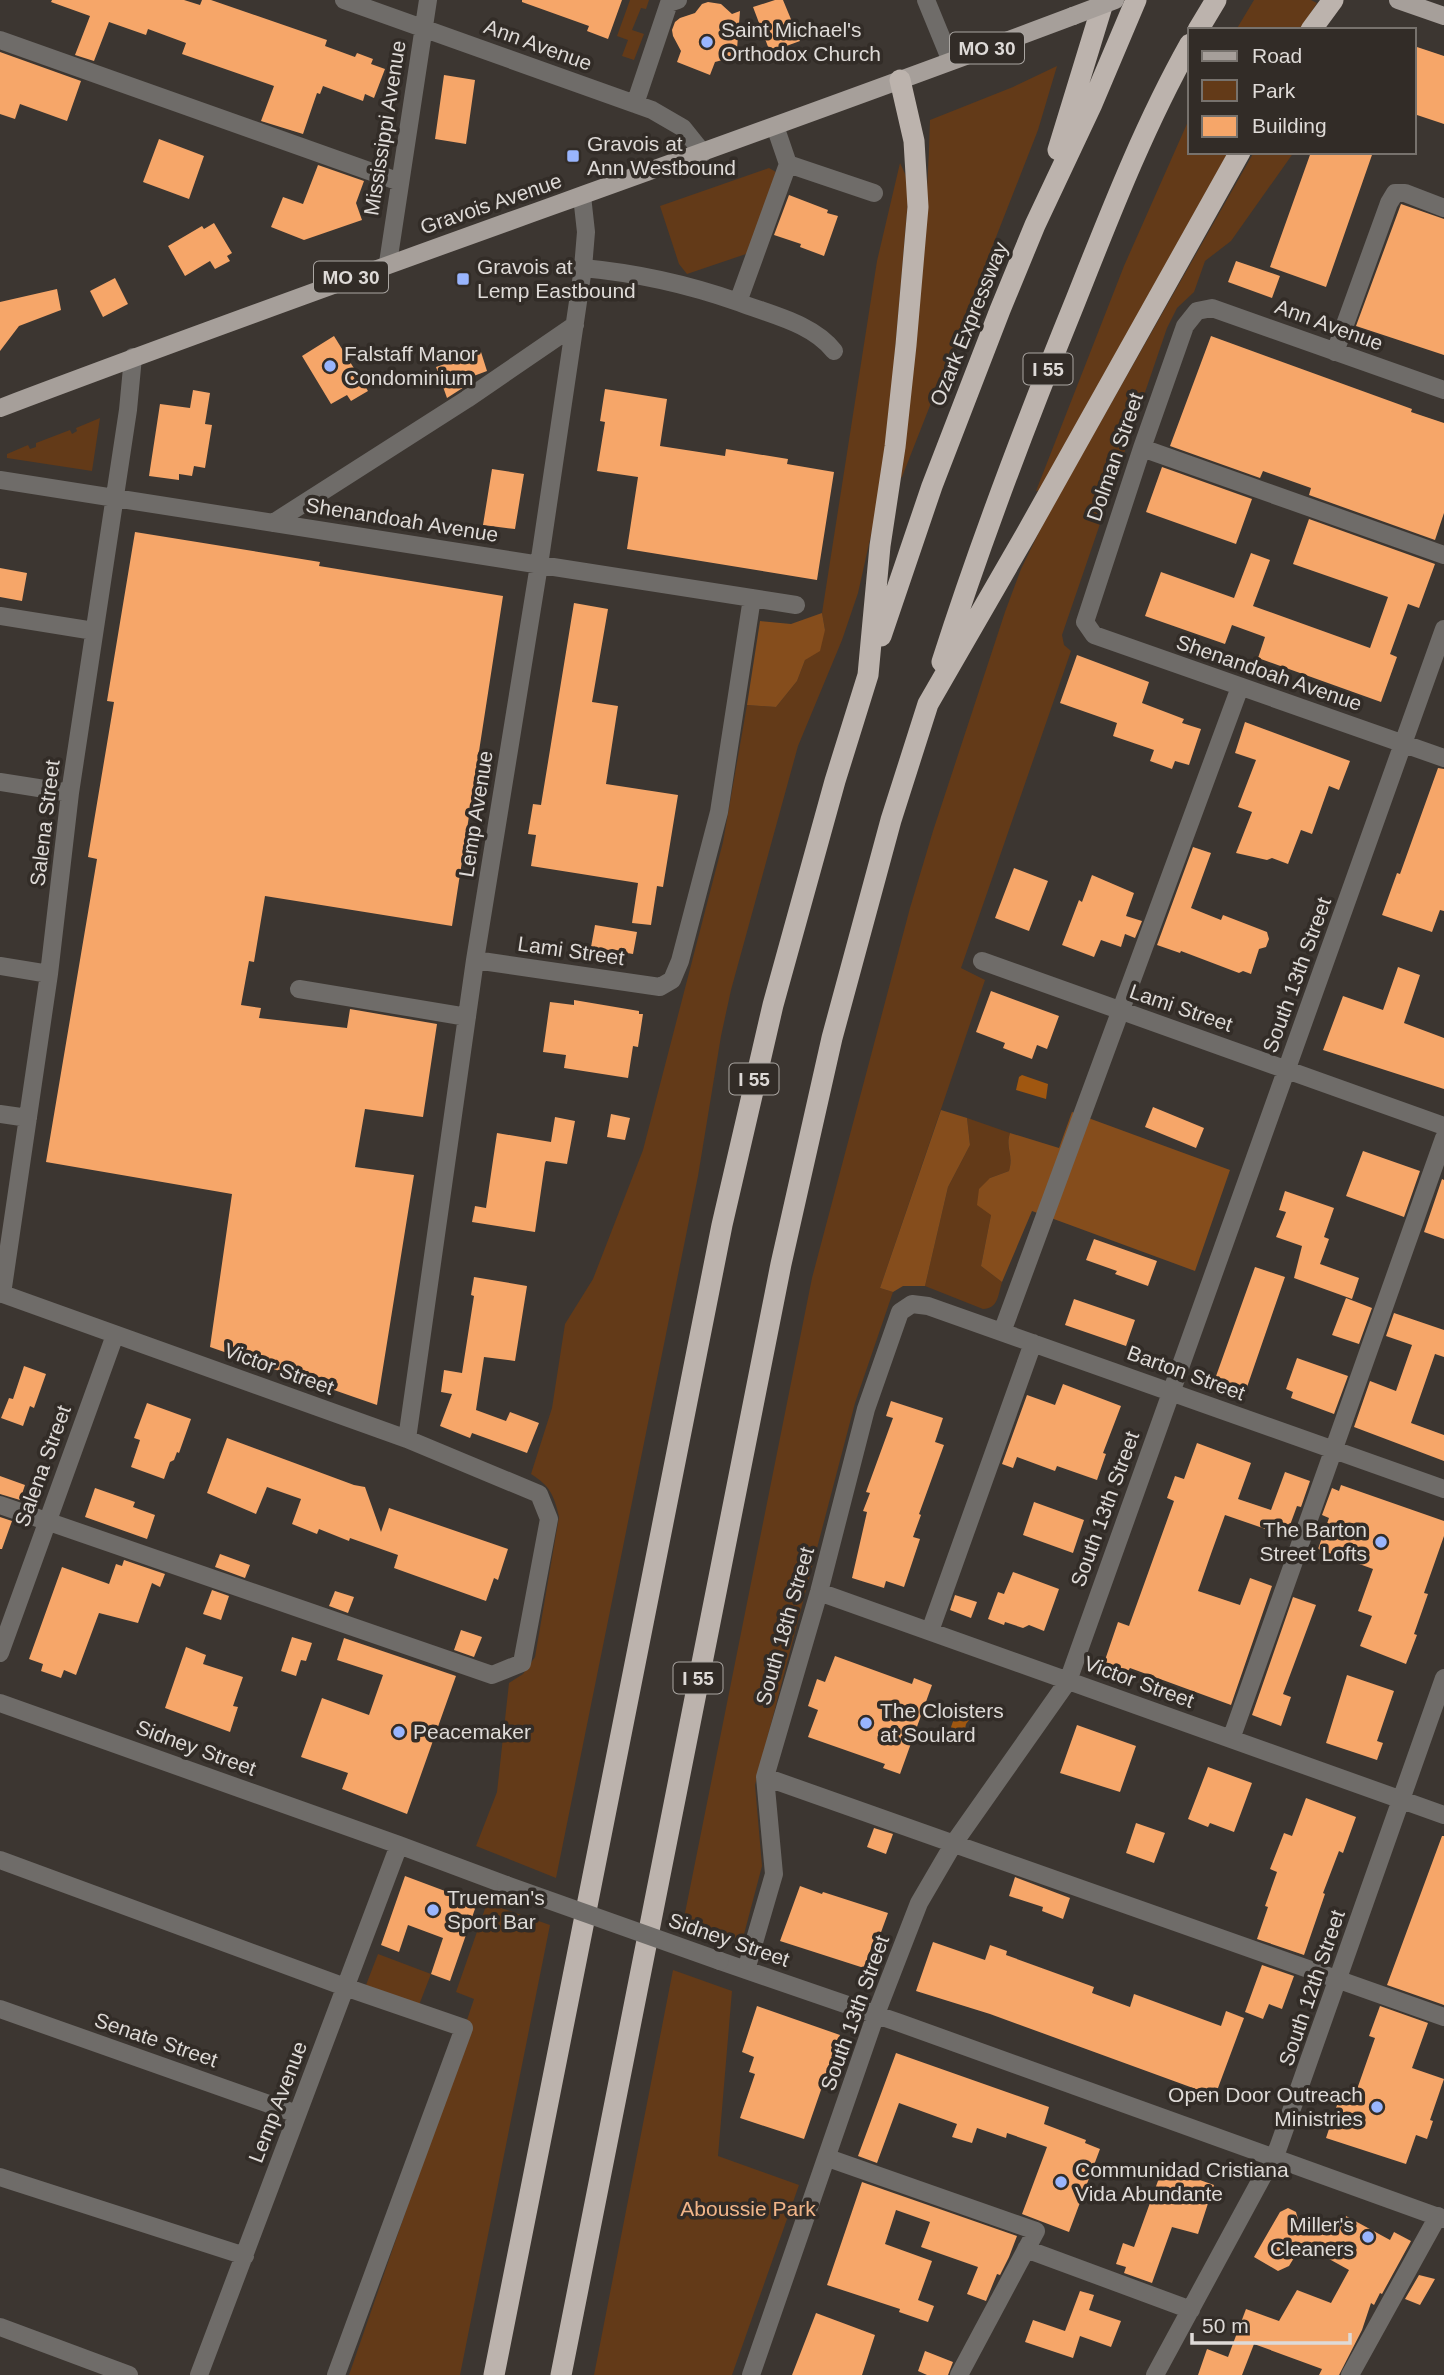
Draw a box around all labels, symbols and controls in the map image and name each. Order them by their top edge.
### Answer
street label: Ann Avenue [481,14,595,75]
place label: Saint Michael's Orthodox Church [721,18,881,65]
legend [1188,28,1416,154]
road number: MO 30 [950,32,1024,64]
marker: Saint Michael's Orthodox Church [699,34,715,50]
street label: Mississippi Avenue [359,39,410,217]
text: Road [1252,44,1302,67]
text: Park [1252,79,1296,102]
text: Building [1252,114,1327,137]
place label: Gravois at Ann Westbound [587,132,736,179]
marker: Gravois at Ann Westbound [565,148,581,164]
street label: Gravois Avenue [417,169,564,238]
street label: Ozark Expressway [925,238,1012,409]
place label: Gravois at Lemp Eastbound [477,255,636,302]
road number: MO 30 [314,262,388,292]
marker: Gravois at Lemp Eastbound [455,271,471,287]
street label: Ann Avenue [1272,294,1386,355]
place label: Falstaff Manor Condominium [344,342,478,389]
road number: I 55 [1024,354,1072,384]
marker: Falstaff Manor Condominium [322,358,338,374]
street label: Dolman Street [1082,389,1147,524]
street label: Shenandoah Avenue [304,493,500,546]
street label: Shenandoah Avenue [1173,630,1365,715]
street label: Lemp Avenue [454,749,497,879]
street label: Salena Street [25,758,64,887]
street label: South 13th Street [1258,894,1335,1056]
street label: Lami Street [516,932,626,969]
street label: Lami Street [1127,979,1236,1036]
road number: I 55 [730,1064,778,1094]
street label: Victor Street [221,1338,337,1399]
street label: Barton Street [1124,1341,1248,1405]
street label: Salena Street [10,1402,75,1530]
street label: South 13th Street [1066,1428,1143,1590]
place label: The Barton Street Lofts [1260,1518,1367,1565]
marker: The Barton Street Lofts [1373,1534,1389,1550]
street label: South 18th Street [751,1544,818,1708]
street label: Victor Street [1081,1651,1197,1712]
road number: I 55 [674,1662,722,1694]
place label: The Cloisters at Soulard [880,1699,1004,1746]
street label: Sidney Street [133,1715,259,1780]
marker: The Cloisters at Soulard [858,1715,874,1731]
place label: Peacemaker [413,1720,531,1743]
marker: Peacemaker [391,1724,407,1740]
place label: Trueman's Sport Bar [447,1886,545,1933]
marker: Trueman's Sport Bar [425,1902,441,1918]
street label: South 12th Street [1274,1907,1349,2069]
street label: Sidney Street [666,1908,793,1971]
street label: South 13th Street [816,1932,893,2094]
street label: Senate Street [92,2008,221,2071]
street label: Lemp Avenue [244,2038,311,2166]
place label: Open Door Outreach Ministries [1168,2083,1363,2130]
marker: Open Door Outreach Ministries [1369,2099,1385,2115]
place label: Communidad Cristiana Vida Abundante [1075,2158,1289,2205]
marker: Communidad Cristiana Vida Abundante [1053,2174,1069,2190]
park label: Aboussie Park [680,2197,816,2220]
place label: Miller's Cleaners [1270,2213,1354,2260]
marker: Miller's Cleaners [1360,2229,1376,2245]
scale bar [1192,2302,1350,2346]
text: 50 m [1202,2314,1249,2337]

